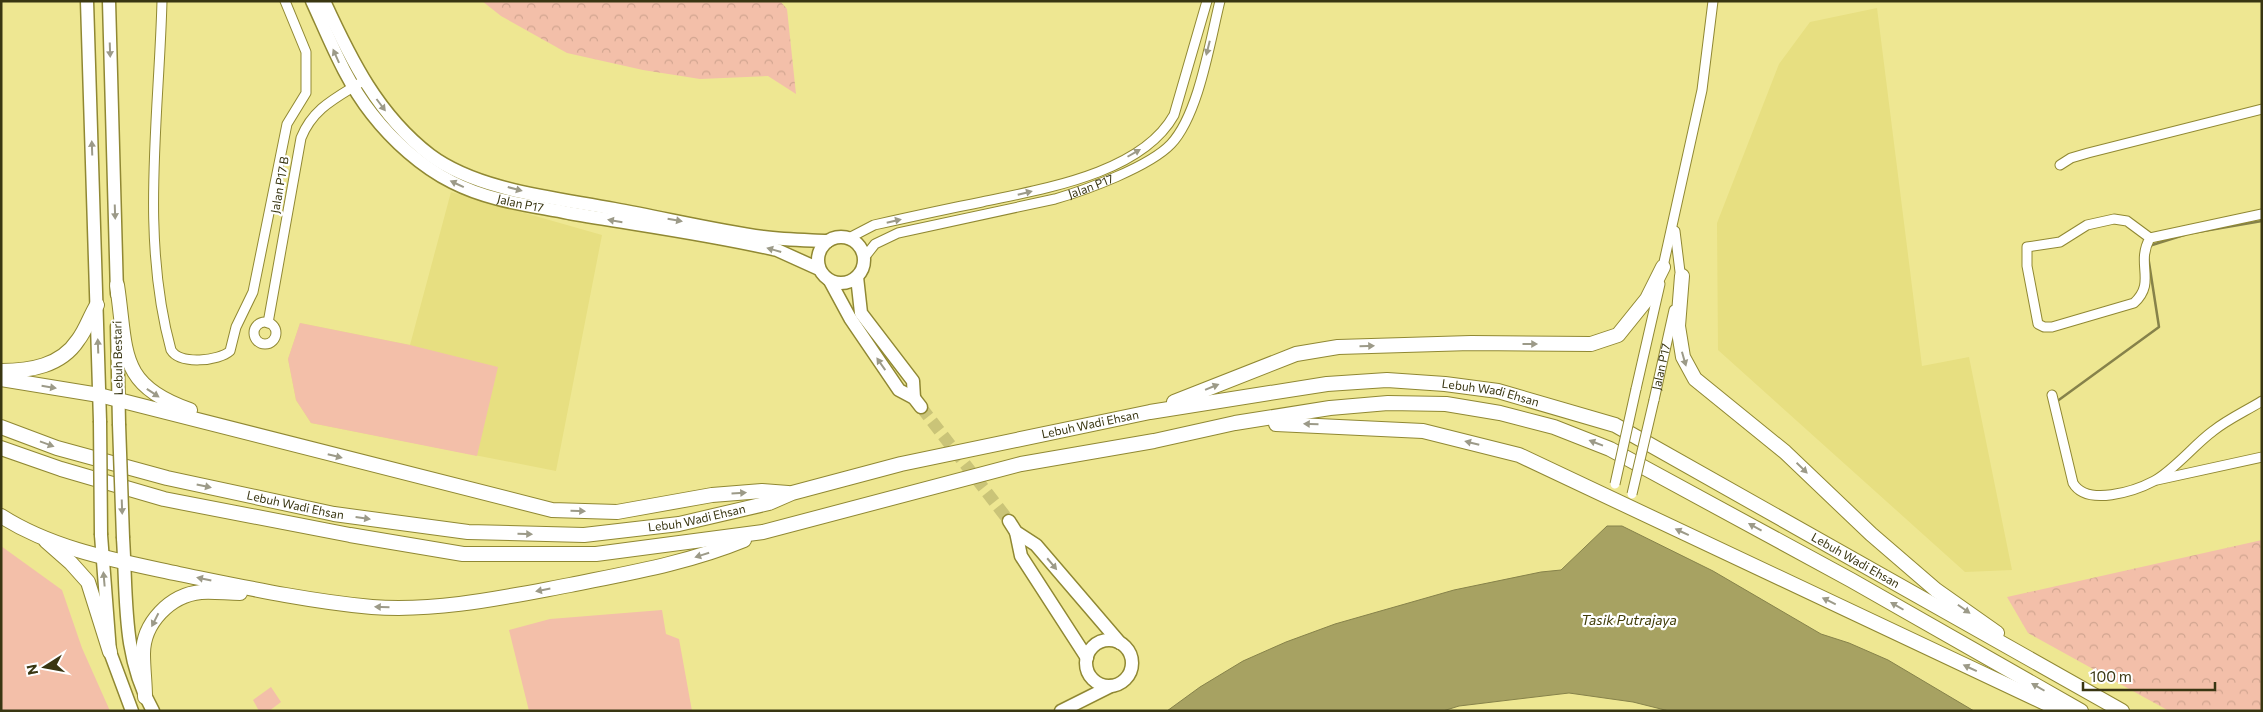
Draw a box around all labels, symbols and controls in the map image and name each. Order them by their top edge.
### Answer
one-way arrow [1204,41,1212,56]
one-way arrow [107,42,115,58]
one-way arrow [332,48,341,63]
one-way arrow [375,98,386,111]
one-way arrow [88,140,96,156]
one-way arrow [1127,149,1141,157]
street label: Jalan P17 B [267,155,292,214]
street label: Jalan P17 [1066,171,1115,201]
one-way arrow [450,180,464,188]
one-way arrow [508,186,523,194]
one-way arrow [1018,189,1033,197]
street label: Jalan P17 [495,191,545,214]
one-way arrow [111,205,119,221]
one-way arrow [606,216,622,224]
one-way arrow [667,216,683,224]
one-way arrow [886,217,901,225]
one-way arrow [767,246,782,254]
street label: Lebuh Bestari [109,321,125,396]
one-way arrow [94,338,102,354]
one-way arrow [1522,340,1538,348]
one-way arrow [1360,342,1376,350]
street label: Jalan P17 [1648,342,1672,391]
one-way arrow [1681,351,1689,366]
one-way arrow [876,358,886,371]
street label: Lebuh Wadi Ehsan [1441,376,1541,409]
one-way arrow [42,383,58,391]
one-way arrow [1204,383,1219,390]
one-way arrow [147,388,160,398]
street label: Lebuh Wadi Ehsan [1040,407,1140,441]
one-way arrow [1302,420,1318,428]
one-way arrow [1464,439,1479,447]
one-way arrow [1588,439,1603,447]
one-way arrow [40,440,55,448]
one-way arrow [327,452,342,460]
one-way arrow [1796,462,1808,474]
one-way arrow [196,482,211,490]
street label: Lebuh Wadi Ehsan [246,487,345,521]
one-way arrow [731,488,747,496]
one-way arrow [118,500,126,516]
street label: Lebuh Wadi Ehsan [647,501,747,534]
one-way arrow [571,507,587,515]
one-way arrow [355,514,371,522]
one-way arrow [1748,523,1762,532]
one-way arrow [1675,528,1689,536]
street label: Lebuh Wadi Ehsan [1809,529,1903,590]
one-way arrow [517,530,533,538]
one-way arrow [694,552,709,559]
one-way arrow [1046,557,1058,569]
one-way arrow [100,570,108,586]
one-way arrow [197,575,212,583]
one-way arrow [535,586,551,594]
one-way arrow [1822,597,1836,605]
one-way arrow [1890,602,1905,610]
one-way arrow [374,603,390,611]
one-way arrow [1957,604,1970,614]
water label: Tasik Putrajaya [1581,611,1677,628]
one-way arrow [151,613,159,628]
north arrow [20,642,70,692]
scale bar [2083,660,2216,692]
text: N [22,663,41,676]
one-way arrow [1963,664,1977,672]
text: 100 m [2090,667,2132,685]
one-way arrow [2032,682,2045,691]

